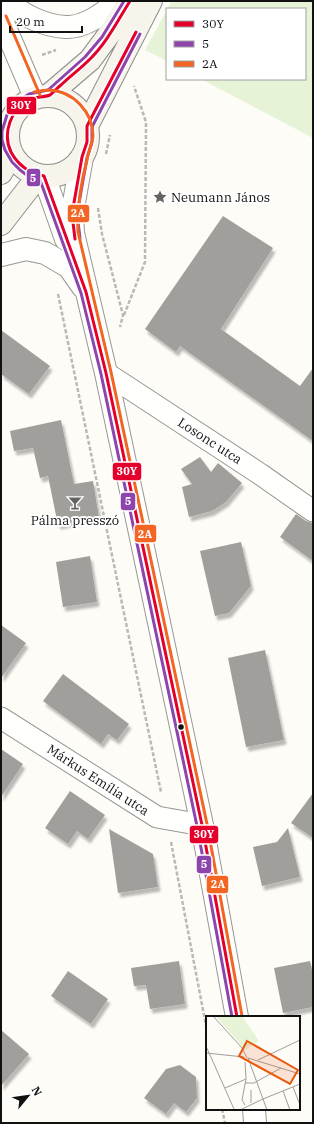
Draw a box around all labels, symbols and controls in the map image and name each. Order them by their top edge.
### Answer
scale bar [10,8,82,34]
legend [166,8,306,80]
text: 20 m [16,14,45,29]
text: 30Y [202,16,224,31]
text: 5 [202,36,209,51]
text: 2A [202,56,218,71]
line badge: 30Y [6,96,37,115]
text: 30Y [11,98,32,112]
line badge: 5 [26,168,41,187]
text: 5 [30,171,36,185]
place icon: Neumann János [152,189,168,205]
place label: Neumann János [171,189,270,206]
line badge: 2A [67,204,90,223]
text: 2A [71,206,85,220]
street label: Losonc utca [175,414,245,468]
line badge: 30Y [112,462,142,481]
text: 30Y [117,464,138,478]
line badge: 5 [120,492,136,511]
text: 5 [125,494,131,508]
bar icon: Pálma presszó [67,495,83,511]
place label: Pálma presszó [31,512,119,529]
line badge: 2A [134,524,157,543]
text: 2A [138,527,152,541]
unlabelled marker [176,722,186,732]
street label: Márkus Emília utca [44,741,152,819]
line badge: 30Y [189,825,219,844]
text: 30Y [194,827,215,841]
line badge: 5 [196,855,212,874]
text: 5 [201,857,207,871]
line badge: 2A [206,875,229,894]
text: 2A [211,877,225,891]
inset map [206,1016,300,1110]
north arrow [8,1076,48,1116]
text: N [29,1084,45,1099]

